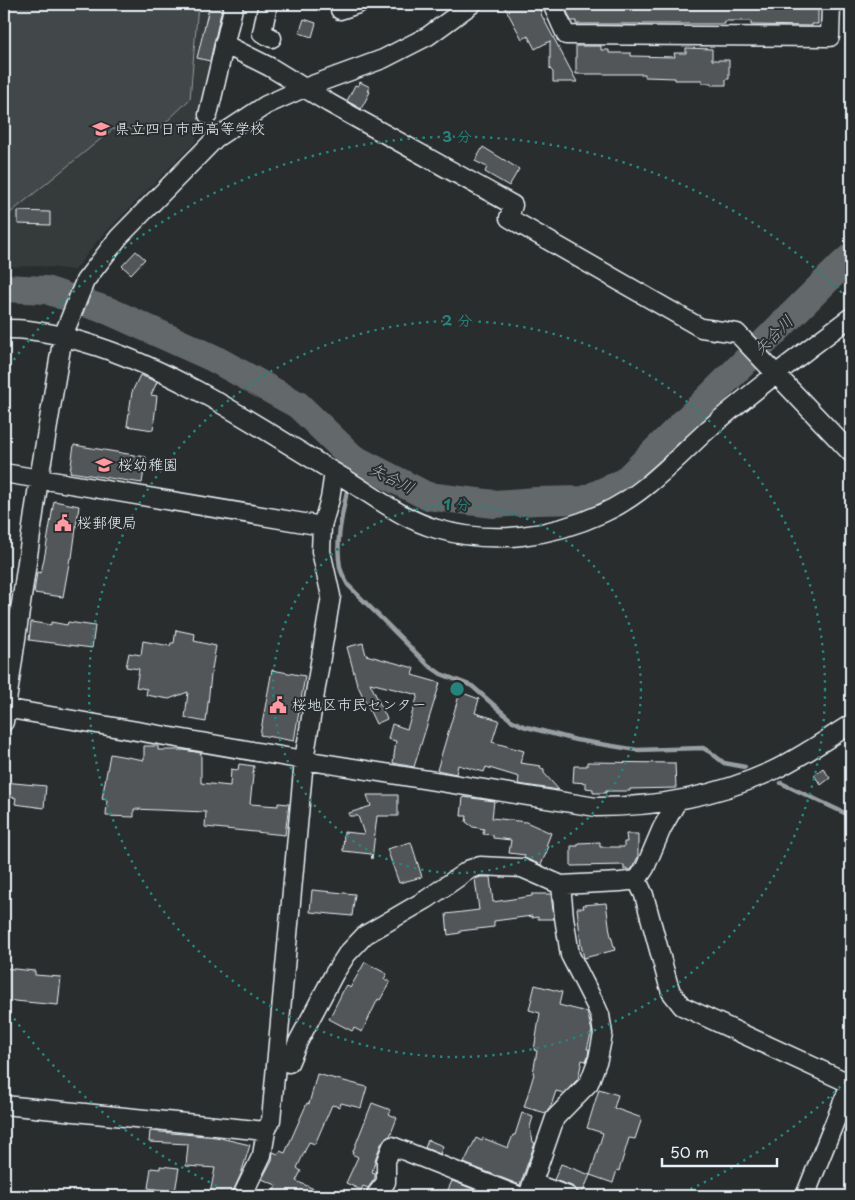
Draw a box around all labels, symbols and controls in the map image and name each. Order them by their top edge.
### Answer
place label: 県立四日市西高等学校 [115,116,265,139]
school or university icon: 県立四日市西高等学校 [91,119,111,139]
text: 3 分 [442,124,472,147]
text: 2 分 [442,308,472,331]
water label: 矢合川 [747,309,798,360]
place label: 桜幼稚園 [118,452,178,475]
school or university icon: 桜幼稚園 [94,455,114,475]
water label: 矢合川 [366,456,419,499]
text: 1 分 [444,492,471,515]
place label: 桜郵便局 [77,510,137,533]
public building icon: 桜郵便局 [53,513,73,533]
centre of rings [448,680,466,698]
place label: 桜地区市民センター [292,692,426,715]
public building icon: 桜地区市民センター [268,695,288,715]
scale bar [662,1135,778,1167]
text: 50 m [670,1140,709,1163]

